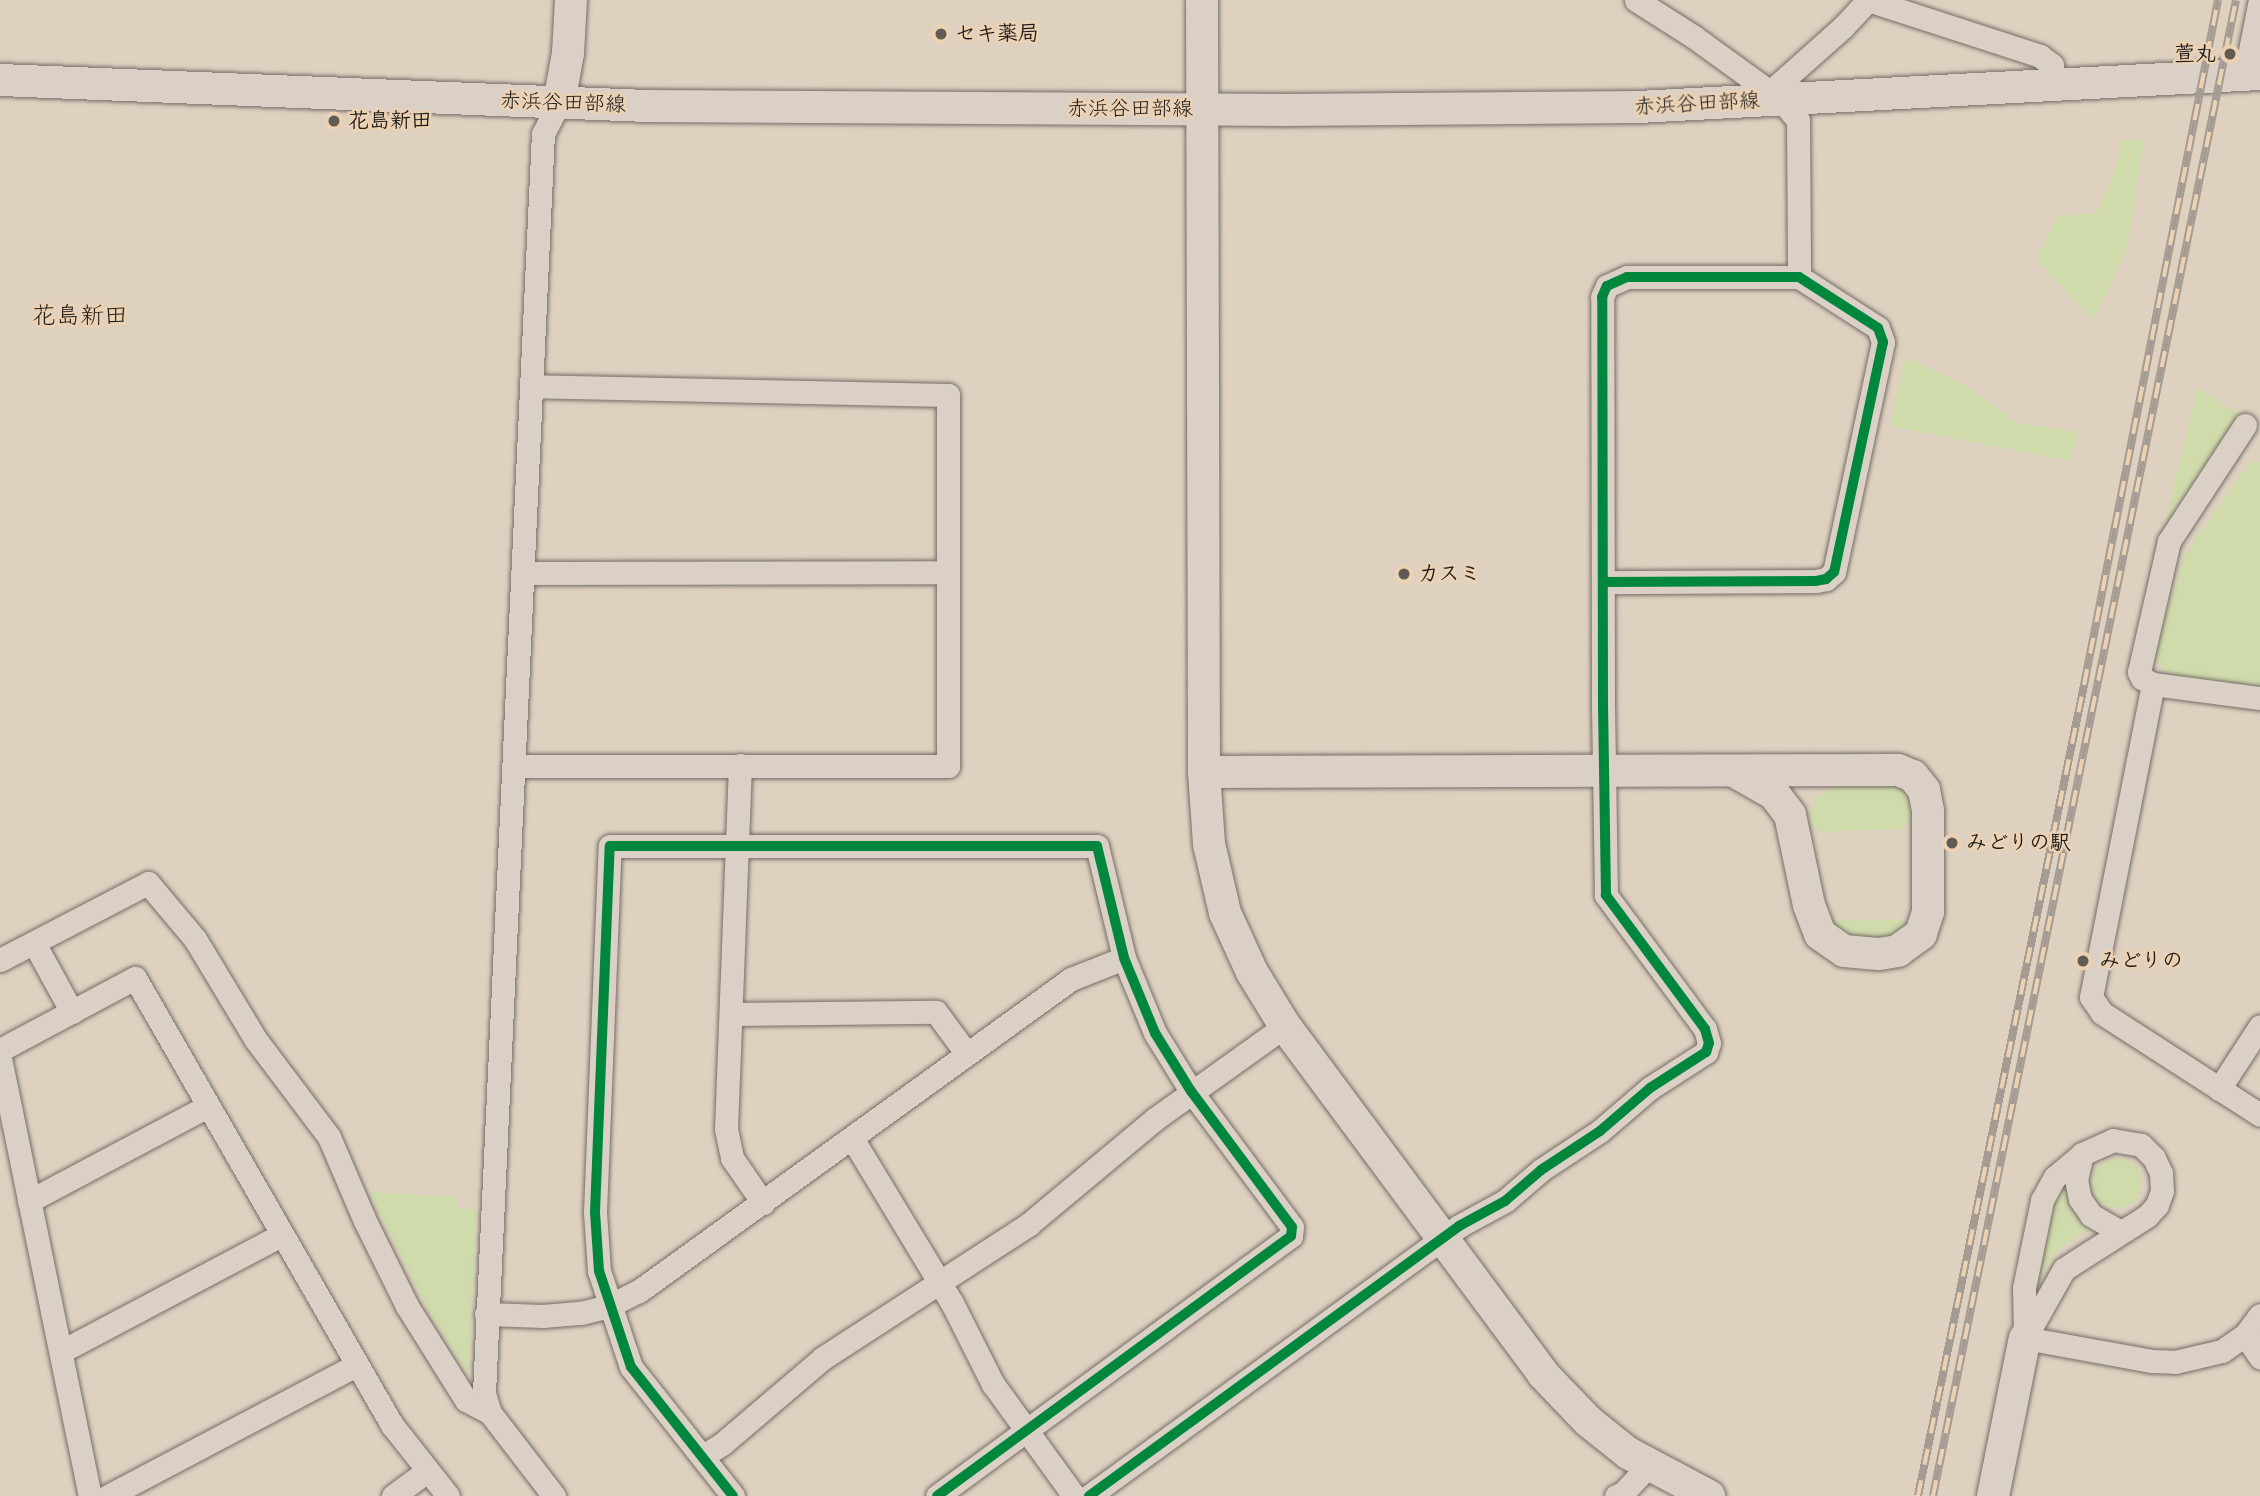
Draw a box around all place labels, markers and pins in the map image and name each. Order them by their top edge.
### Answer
place label: セキ薬局 [955,21,1039,47]
marker: セキ薬局 [933,26,949,42]
place label: 萱丸 [2174,41,2216,67]
marker: 萱丸 [2222,46,2238,62]
place label: 花島新田 [348,108,432,134]
marker: 花島新田 [326,113,342,129]
place label: カスミ [1418,561,1481,587]
marker: カスミ [1396,566,1412,582]
place label: みどりの駅 [1966,830,2071,856]
marker: みどりの駅 [1944,835,1960,851]
place label: みどりの [2099,948,2183,974]
marker: みどりの [2073,951,2093,971]

